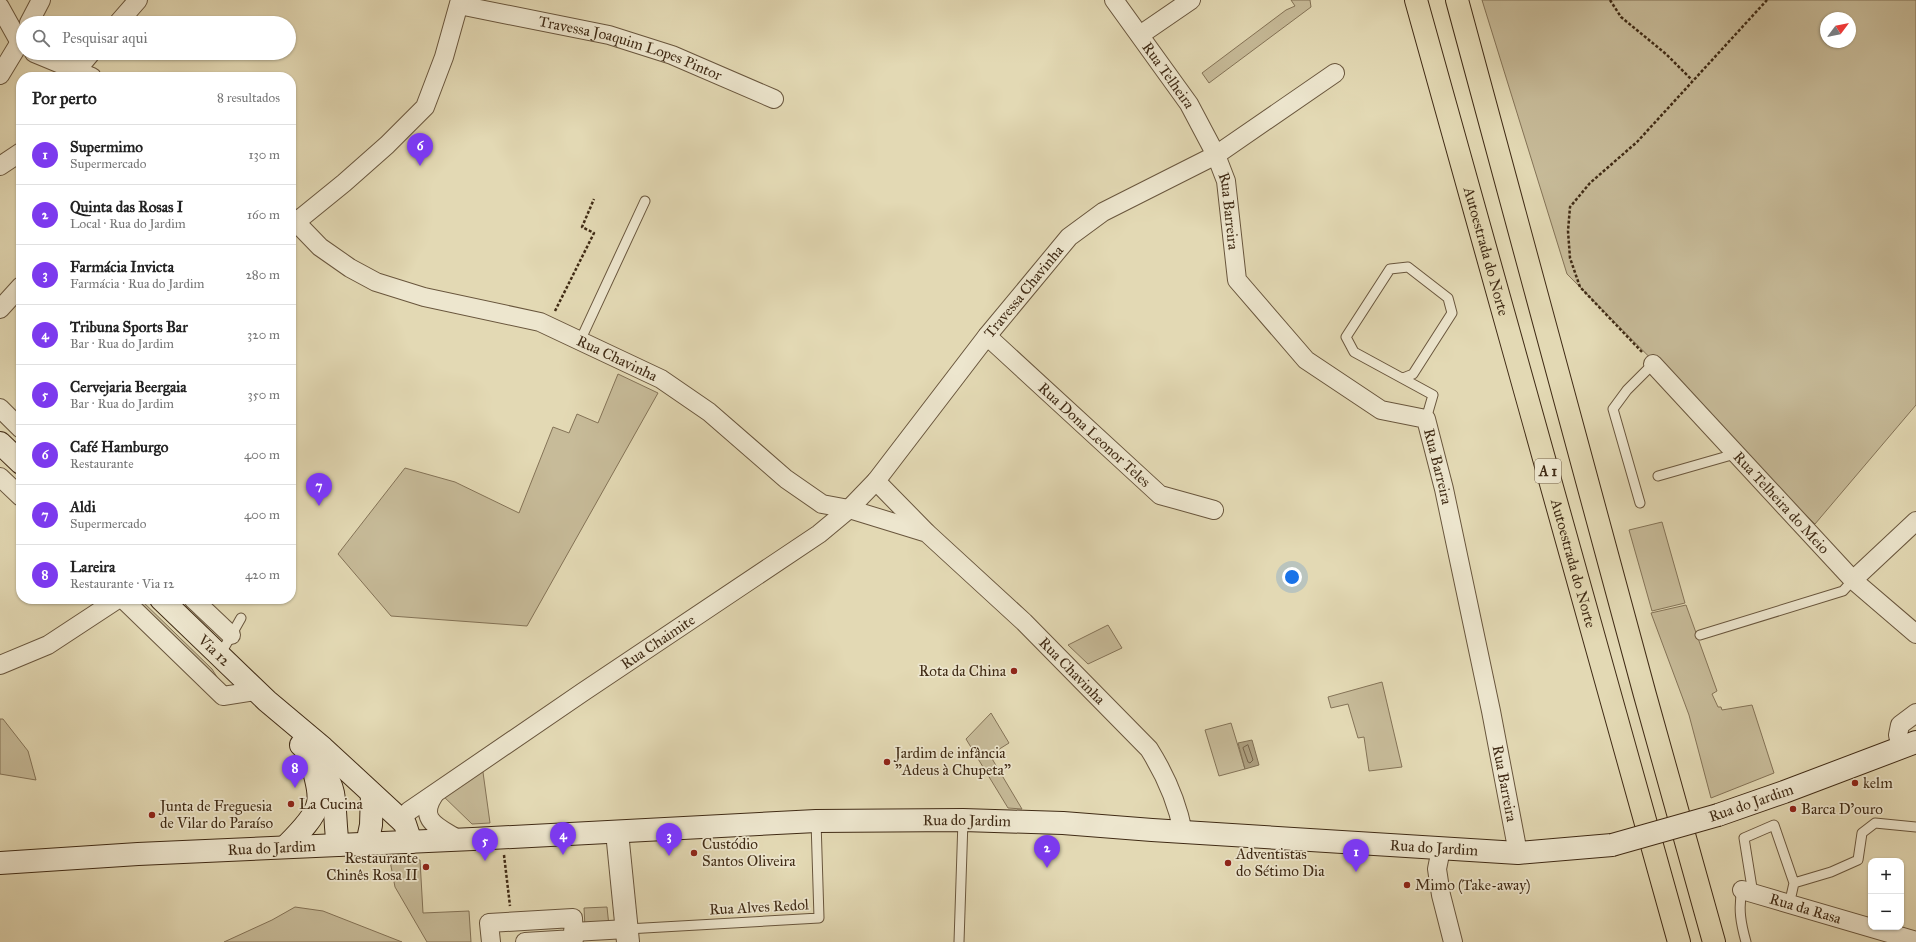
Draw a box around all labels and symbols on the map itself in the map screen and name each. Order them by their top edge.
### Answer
street label: Travessa Joaquim Lopes Pintor [537,12,725,85]
north arrow [1820,12,1856,48]
street label: Rua Telheira [1138,39,1199,112]
pin: 6 [407,133,433,166]
street label: Rua Barreira [1214,170,1243,251]
street label: Autoestrada do Norte [1459,184,1513,318]
street label: Travessa Chavinha [980,241,1068,342]
street label: Rua Chavinha [574,332,661,385]
street label: Rua Dona Leonor Teles [1035,379,1154,491]
street label: Rua Barreira [1420,426,1456,507]
street label: Rua Telheira do Meio [1730,448,1833,558]
road number: A 1 [1535,459,1561,483]
pin: 7 [306,473,332,506]
street label: Autoestrada do Norte [1547,496,1600,630]
your location [1282,567,1302,587]
street label: Rua Chaimite [617,611,698,673]
street label: Via 12 [194,630,234,670]
street label: Rua Chavinha [1035,634,1109,709]
place label: Rota da China [919,662,1007,680]
marker: Rota da China [1009,666,1019,676]
place label: Jardim de infância "Adeus à Chupeta" [893,744,1011,779]
street label: Rua Barreira [1489,744,1521,824]
pin: 8 [282,755,308,788]
marker: Jardim de infância "Adeus à Chupeta" [882,757,892,767]
place label: kelm [1863,774,1893,792]
marker: kelm [1850,778,1860,788]
street label: Rua do Jardim [1706,780,1796,827]
place label: La Cucina [299,795,363,813]
place label: Junta de Freguesia de Vilar do Paraíso [158,797,273,832]
marker: La Cucina [286,799,296,809]
place label: Barca D'ouro [1801,800,1883,818]
marker: Barca D'ouro [1788,804,1798,814]
marker: Junta de Freguesia de Vilar do Paraíso [147,810,157,820]
street label: Rua do Jardim [923,811,1012,830]
pin: 4 [550,822,576,855]
pin: 3 [656,823,682,856]
pin: 5 [472,828,498,861]
place label: Custódio Santos Oliveira [702,835,796,870]
pin: 2 [1034,835,1060,868]
street label: Rua do Jardim [1389,836,1479,859]
street label: Rua do Jardim [227,837,316,859]
pin: 1 [1343,839,1369,872]
place label: Adventistas do Sétimo Dia [1235,845,1325,880]
marker: Custódio Santos Oliveira [689,848,699,858]
place label: Restaurante Chinês Rosa II [326,849,418,884]
marker: Adventistas do Sétimo Dia [1223,858,1233,868]
marker: Restaurante Chinês Rosa II [421,862,431,872]
place label: Mimo (Take-away) [1415,876,1531,895]
marker: Mimo (Take-away) [1402,880,1412,890]
street label: Rua da Rasa [1767,890,1844,928]
street label: Rua Alves Redol [709,895,810,919]

